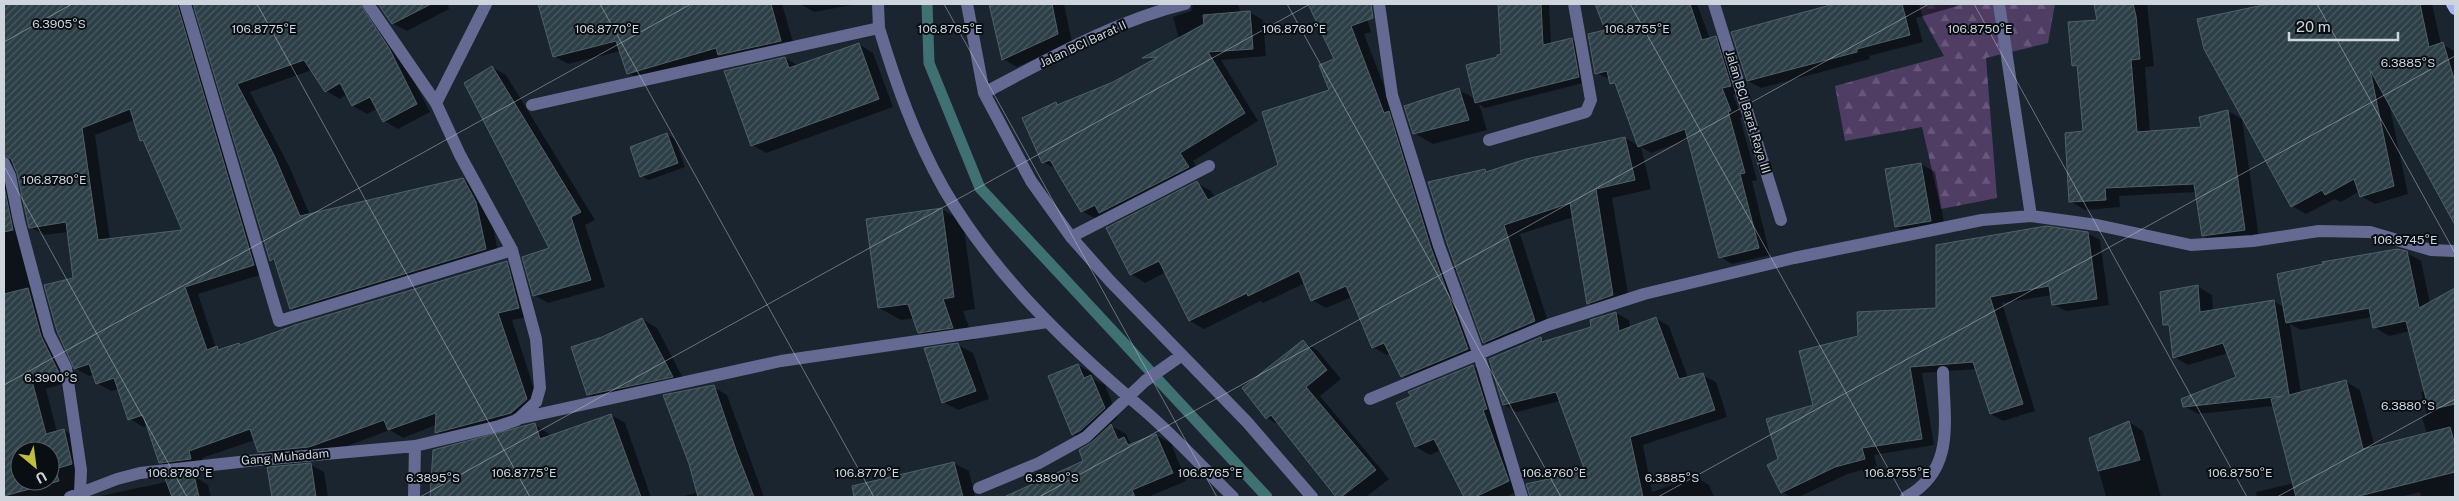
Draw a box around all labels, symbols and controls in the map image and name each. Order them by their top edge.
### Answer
scale bar [2289,10,2398,42]
text: 6.3905°S [32,17,86,31]
street label: Jalan BCI Barat II [1038,18,1128,70]
text: 20 m [2296,18,2331,35]
text: 106.8775°E [231,22,297,36]
text: 106.8770°E [575,22,639,36]
text: 106.8765°E [918,22,983,36]
text: 106.8760°E [1262,22,1326,36]
text: 106.8755°E [1604,22,1670,36]
text: 106.8750°E [1947,22,2013,36]
street label: Jalan BCI Barat Raya III [1723,49,1773,175]
text: 6.3885°S [2381,56,2435,70]
text: 106.8780°E [22,173,86,187]
text: 106.8745°E [2373,233,2437,247]
text: 6.3900°S [24,371,78,385]
text: 6.3880°S [2381,399,2435,413]
north arrow [10,441,60,491]
street label: Gang Muhadam [240,446,330,468]
text: 106.8780°E [148,466,212,480]
text: 106.8775°E [491,466,557,480]
text: 106.8770°E [835,466,899,480]
text: 106.8765°E [1178,466,1243,480]
text: 106.8760°E [1522,466,1586,480]
text: 106.8755°E [1864,466,1930,480]
text: 106.8750°E [2207,466,2273,480]
text: U [33,468,50,487]
text: 6.3895°S [406,471,460,485]
text: 6.3890°S [1025,471,1079,485]
text: 6.3885°S [1645,471,1699,485]

